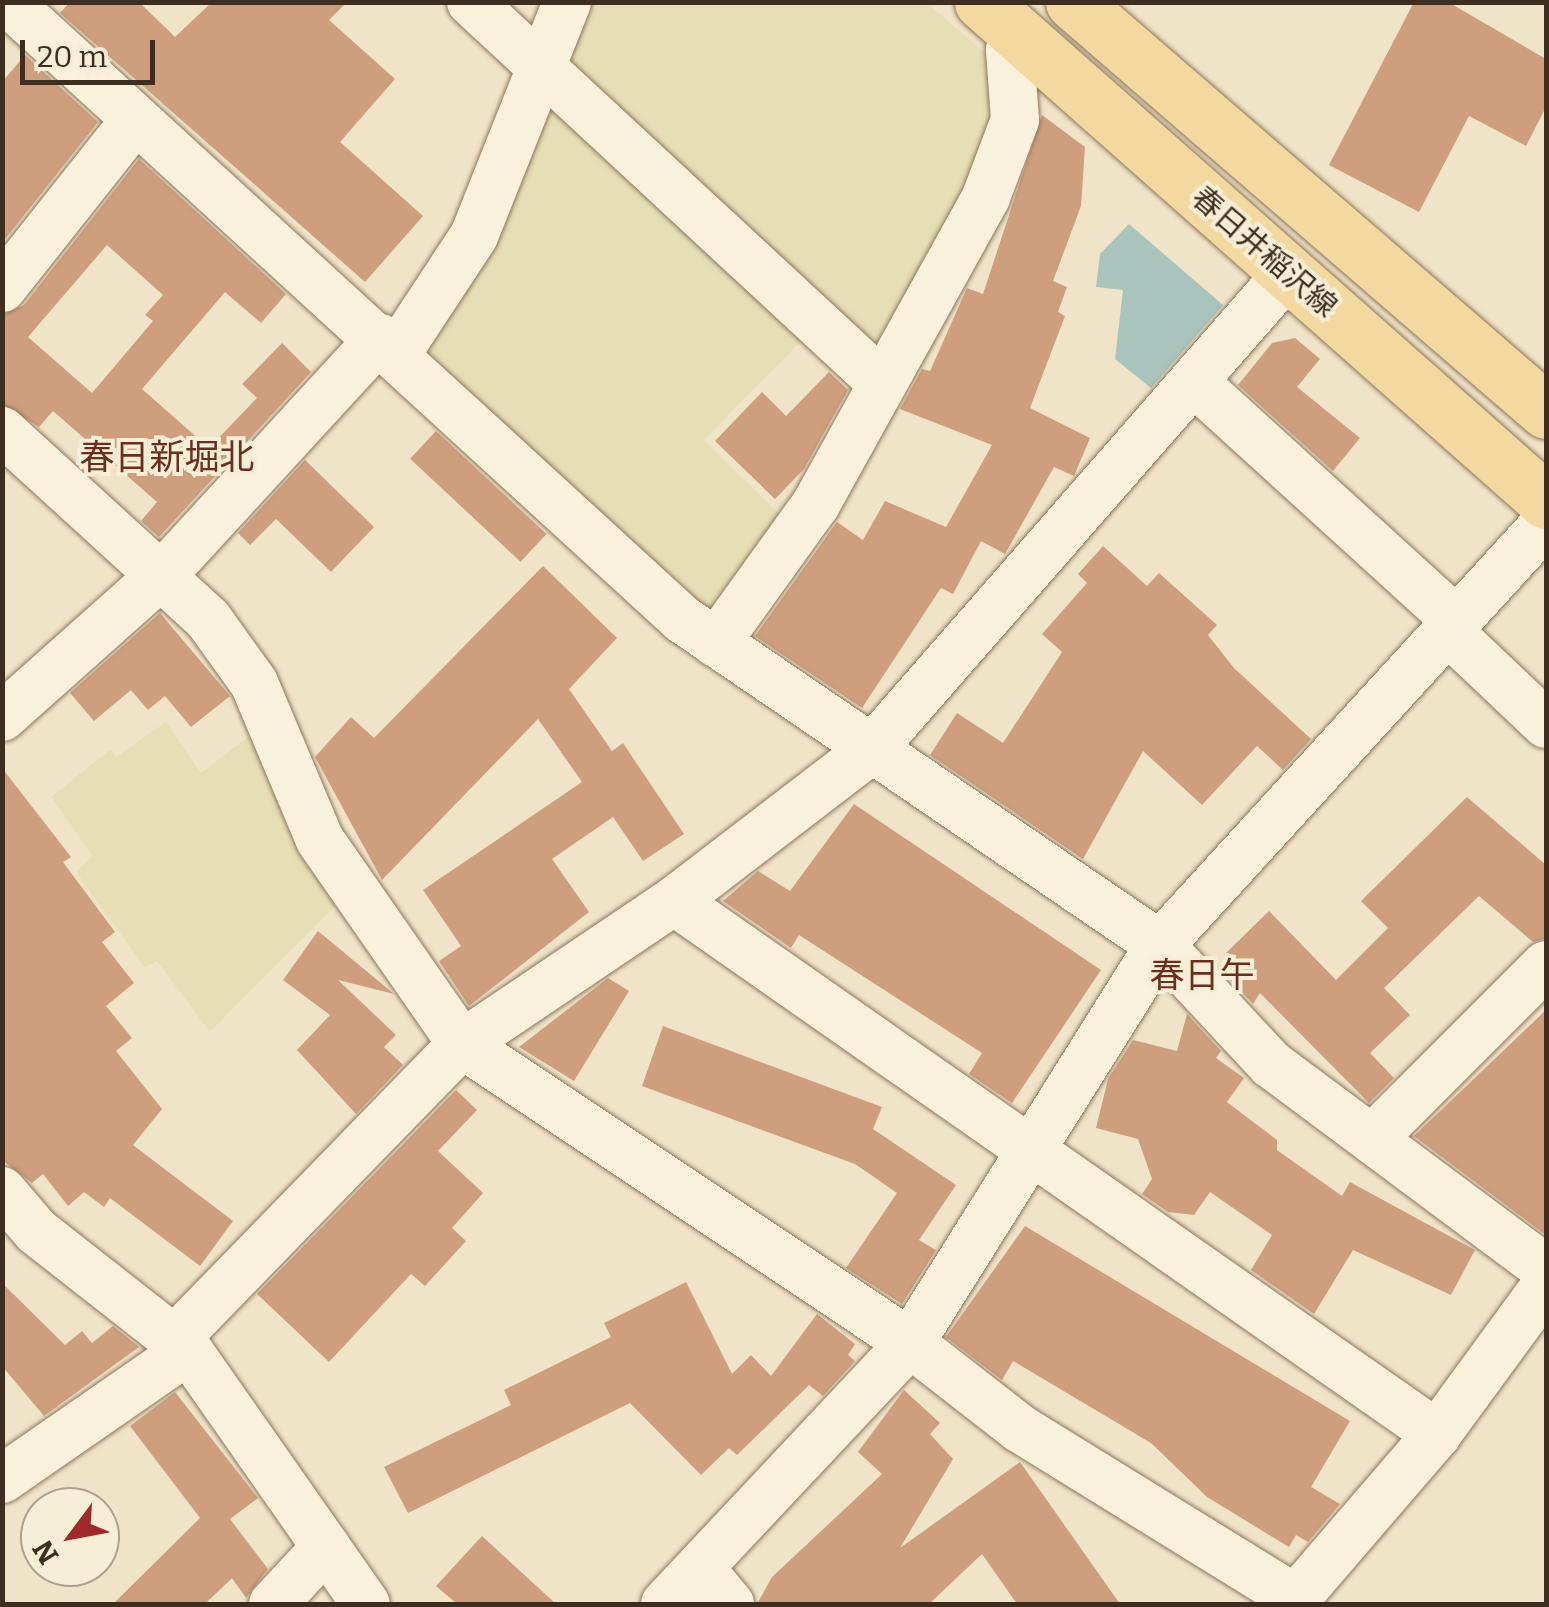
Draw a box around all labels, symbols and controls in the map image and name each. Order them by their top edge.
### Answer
scale bar [25,20,160,82]
text: 20 m [37,39,107,75]
street label: 春日井稲沢線 [1184,179,1344,325]
district label: 春日新堀北 [80,436,254,478]
district label: 春日午 [1150,954,1254,996]
north arrow [20,1487,120,1587]
text: N [26,1534,66,1570]

